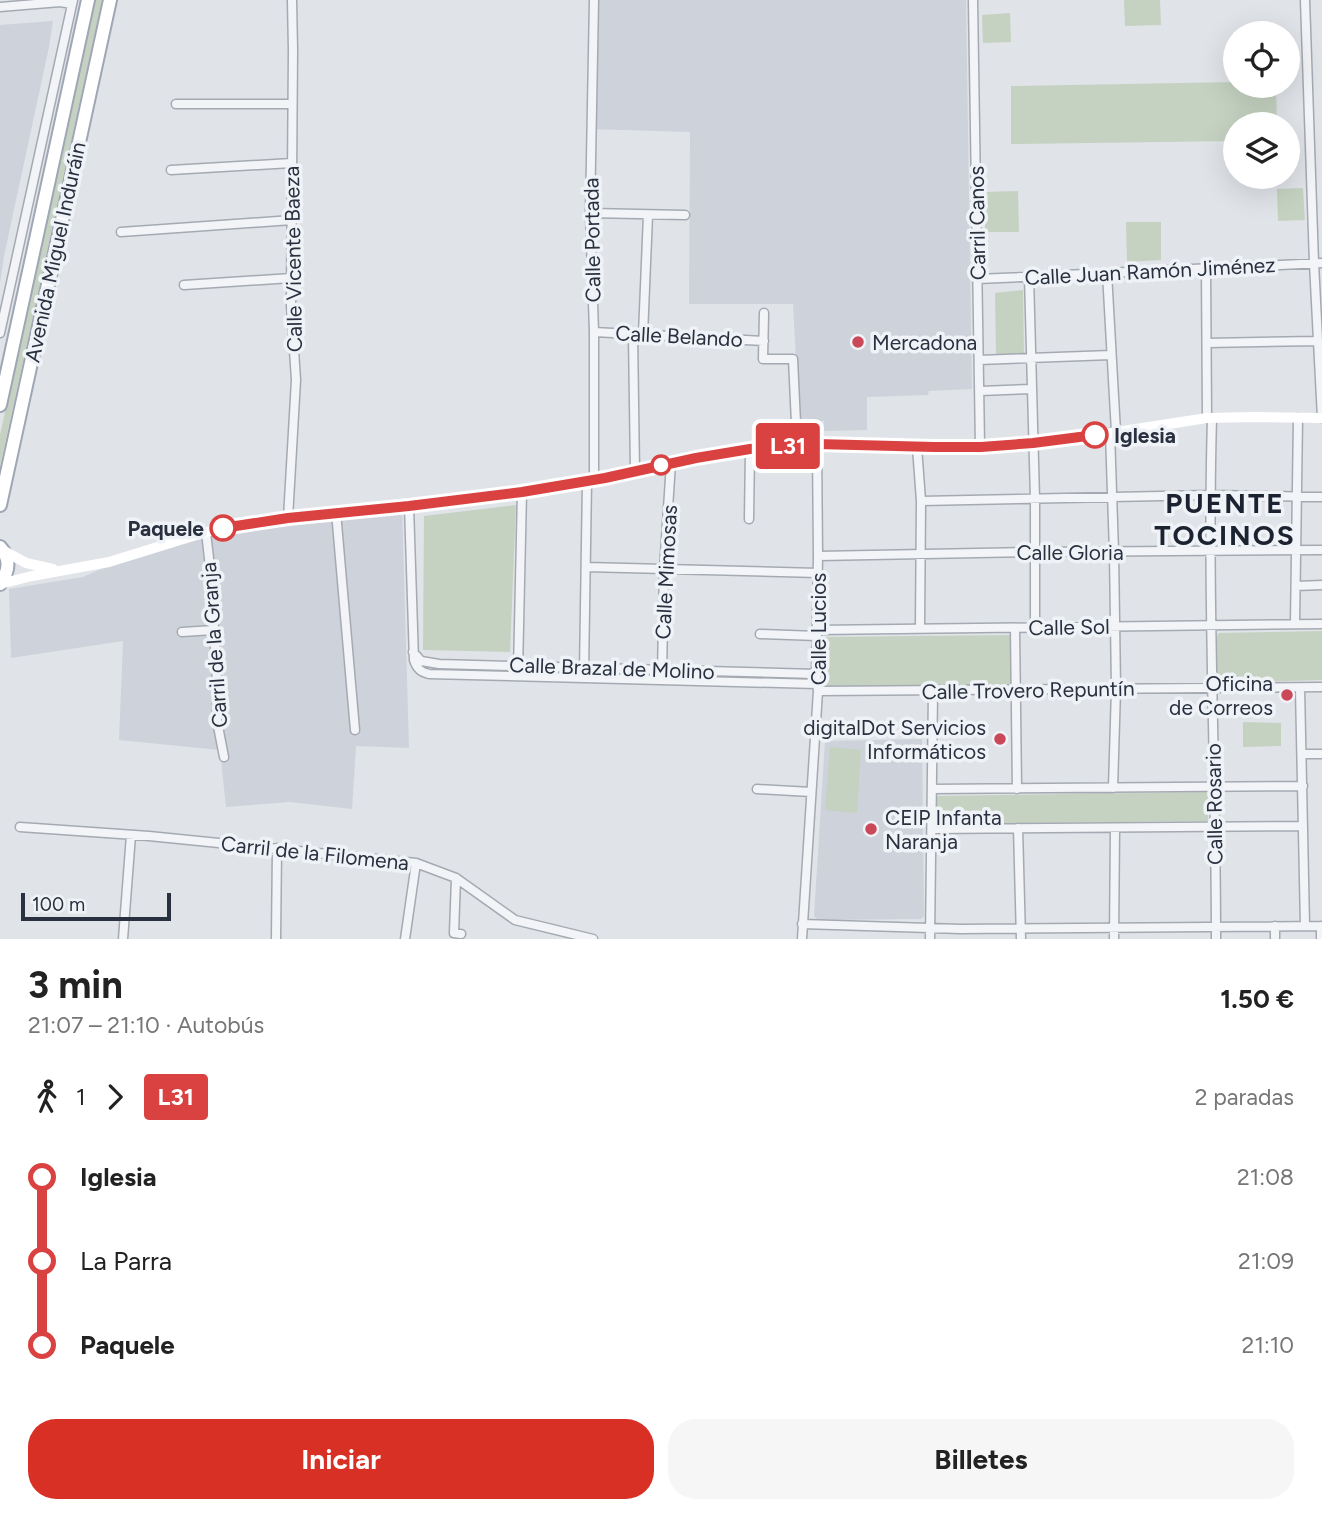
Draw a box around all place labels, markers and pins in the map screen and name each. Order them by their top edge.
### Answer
place label: Mercadona [872,330,977,355]
marker: Mercadona [850,334,866,350]
marker: Iglesia [1082,422,1108,448]
place label: Iglesia [1114,423,1176,448]
unlabelled marker [651,455,671,475]
marker: Paquele [210,515,236,541]
place label: Paquele [128,516,204,541]
place label: Oficina de Correos [1169,671,1273,720]
marker: Oficina de Correos [1279,687,1295,703]
place label: digitalDot Servicios Informáticos [803,715,986,764]
marker: digitalDot Servicios Informáticos [992,731,1008,747]
place label: CEIP Infanta Naranja [885,805,1002,854]
marker: CEIP Infanta Naranja [863,821,879,837]

